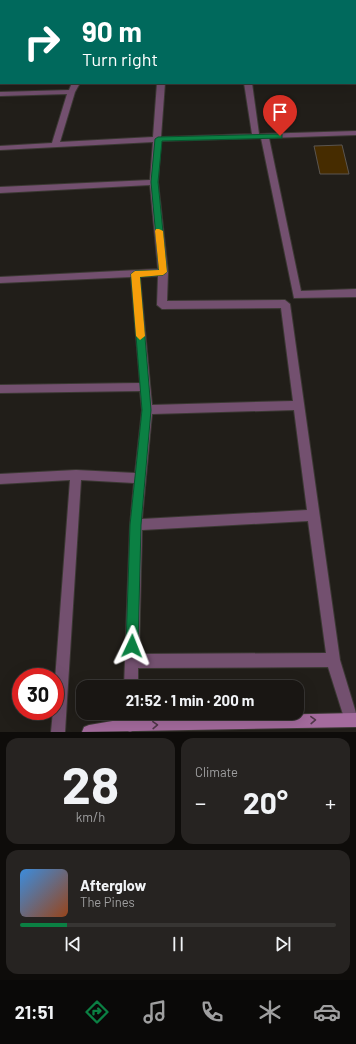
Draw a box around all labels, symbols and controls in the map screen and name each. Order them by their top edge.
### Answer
text: 90 m [82,14,142,48]
icon: right [16,16,68,68]
text: Turn right [82,48,158,70]
pin [263,95,297,136]
icon: arrive [269,101,291,123]
position arrow [111,625,153,667]
speed limit sign: 30 [12,668,64,720]
text: 21:52 · 1 min · 200 m [126,691,254,709]
one-way arrow [310,716,316,724]
one-way arrow [152,720,158,729]
text: 28 [62,752,119,814]
text: Climate [195,764,238,780]
text: 20° [243,784,288,820]
text: − [195,789,206,815]
text: + [325,789,336,815]
text: km/h [76,809,105,825]
text: Afterglow [80,876,146,894]
text: The Pines [80,894,135,910]
icon: previous [62,933,84,955]
icon: pause [167,933,189,955]
icon: next [272,933,294,955]
icon: directions [83,998,111,1026]
icon: music [141,998,169,1026]
icon: phone [198,998,226,1026]
icon: climate [256,998,284,1026]
icon: car [313,998,341,1026]
text: 21:51 [15,1001,54,1023]

